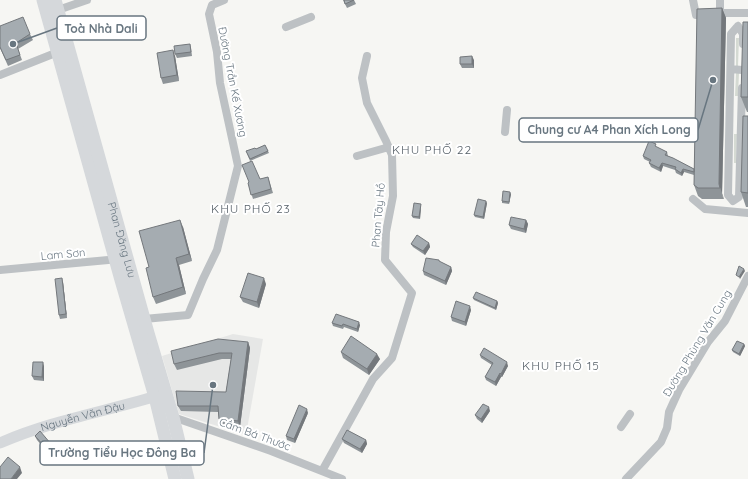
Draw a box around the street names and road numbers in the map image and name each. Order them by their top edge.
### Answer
street label: Đường Trần Kế Xương [215,26,251,138]
street label: Phan Tây Hồ [368,182,388,248]
street label: Phan Đăng Lưu [105,200,139,279]
street label: Lam Sơn [40,245,86,263]
street label: Đường Phùng Văn Cung [660,287,734,399]
street label: Nguyễn Văn Đậu [39,398,126,434]
street label: Cầm Bá Thước [217,415,293,454]

